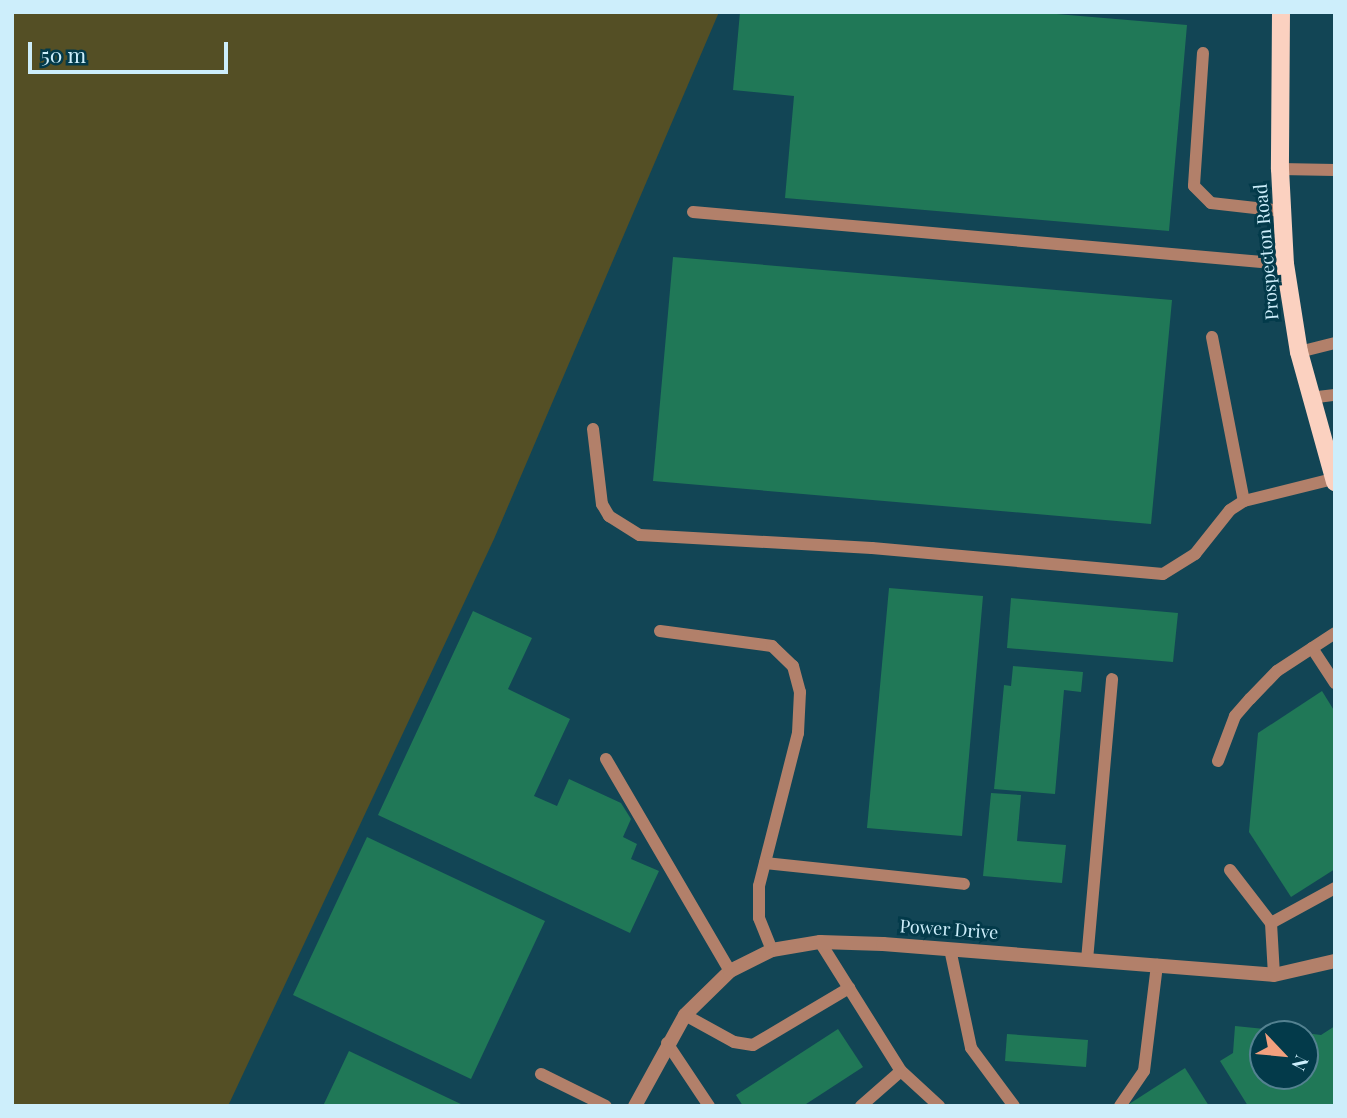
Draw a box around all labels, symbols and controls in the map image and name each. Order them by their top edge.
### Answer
scale bar [32,28,231,72]
text: 50 m [41,40,86,68]
street label: Prospecton Road [1249,183,1283,321]
street label: Power Drive [899,915,999,943]
north arrow [1249,1020,1319,1090]
text: N [1286,1051,1316,1075]

